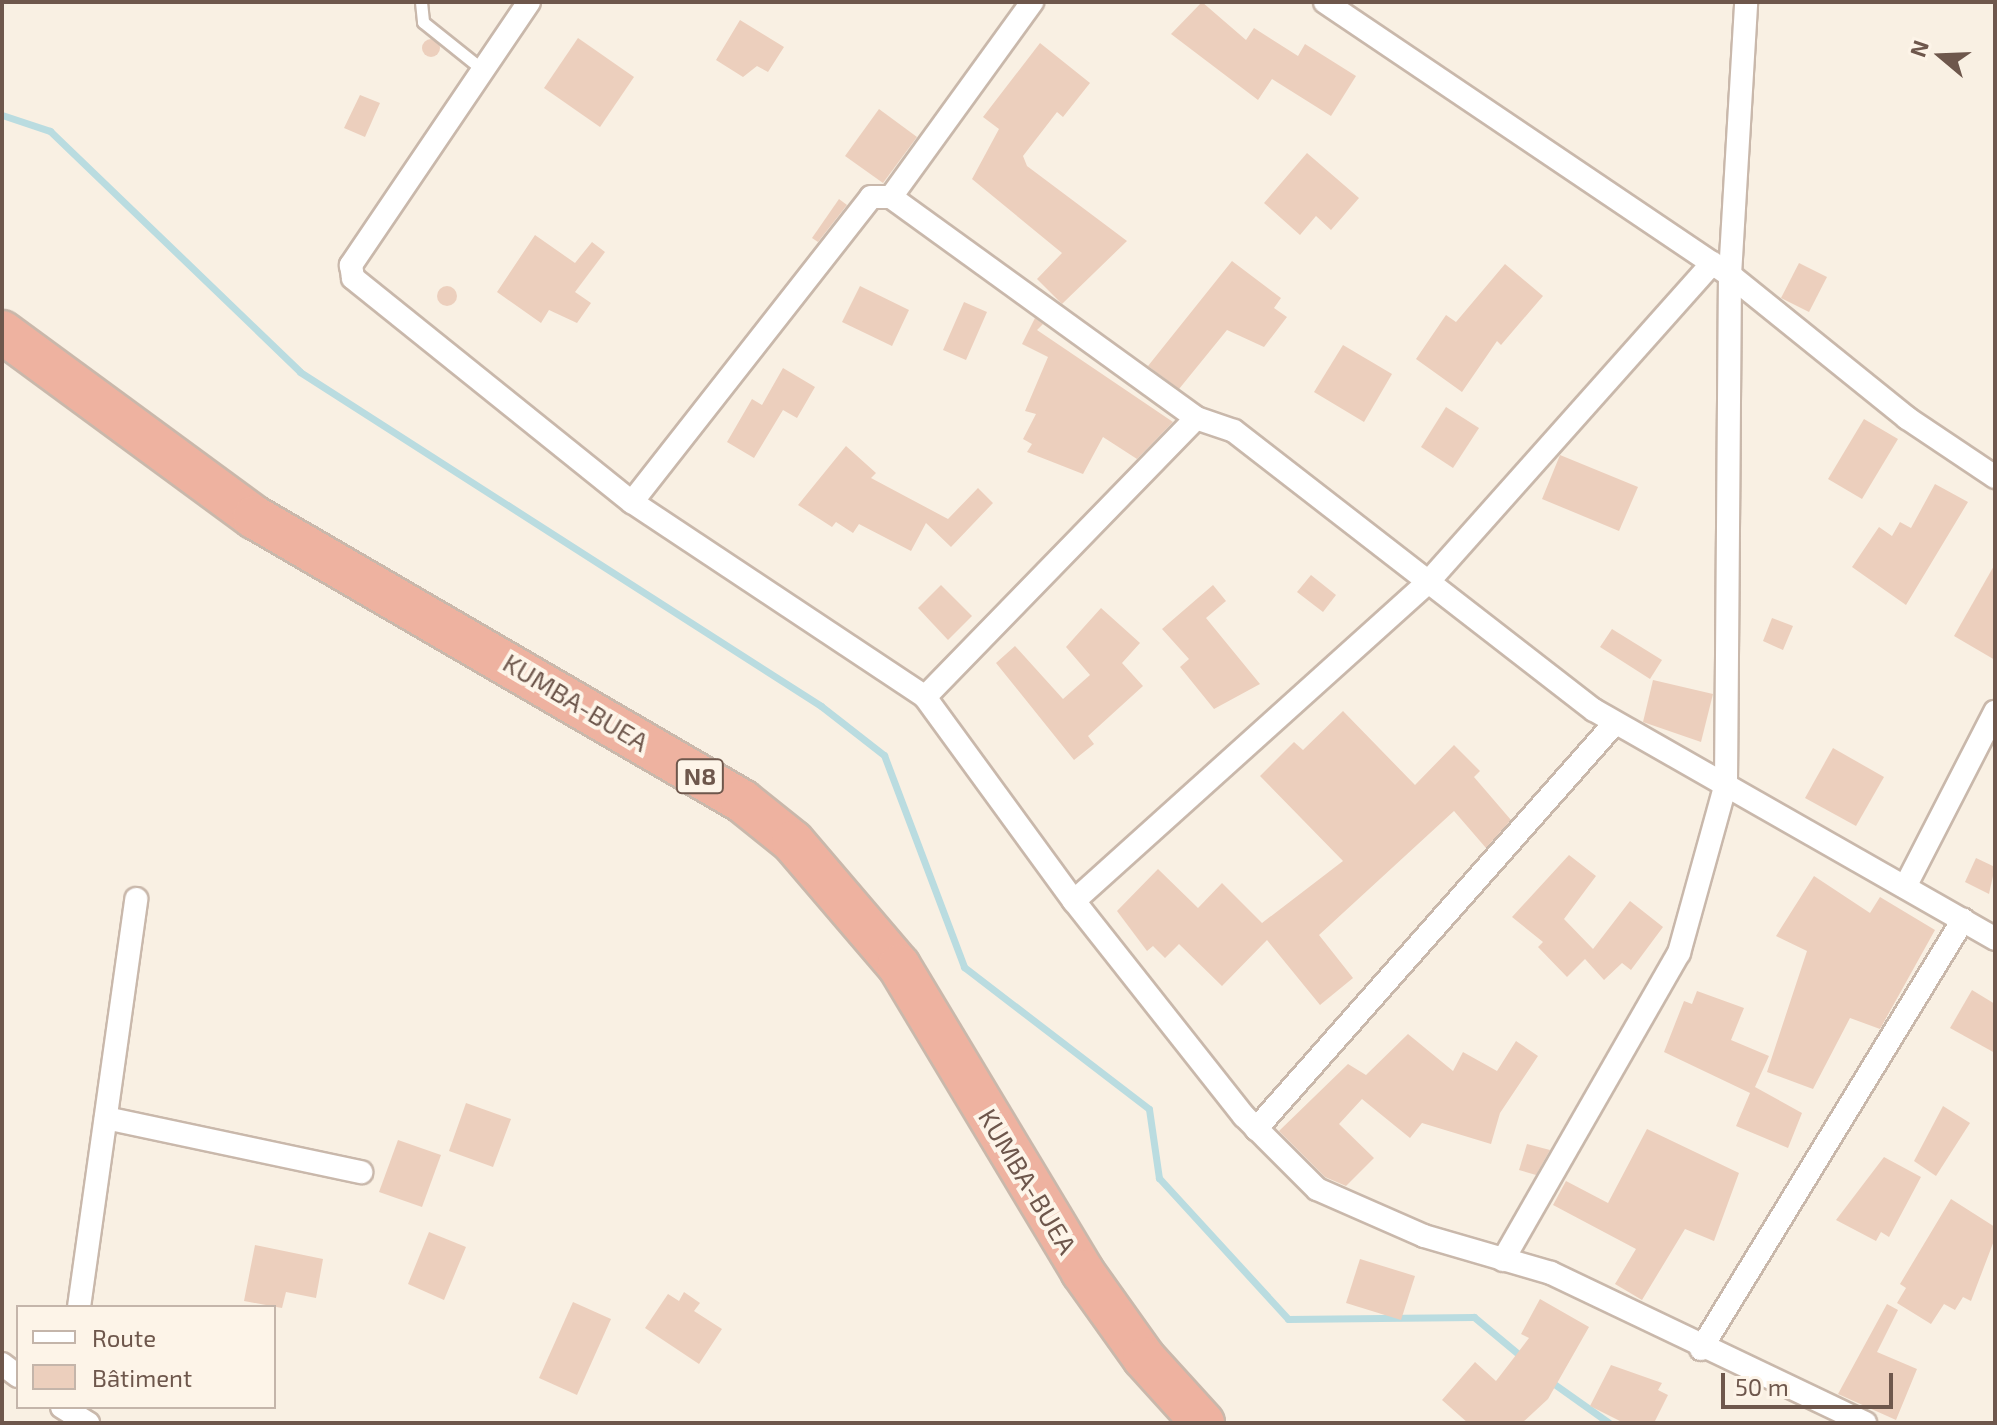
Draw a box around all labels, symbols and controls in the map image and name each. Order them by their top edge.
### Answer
north arrow [1901,16,1981,96]
text: N [1903,36,1933,60]
street label: KUMBA-BUEA [498,646,654,758]
road number: N8 [674,756,726,796]
street label: KUMBA-BUEA [972,1103,1084,1259]
legend [16,1305,276,1409]
text: Route [92,1323,156,1352]
scale bar [1725,1357,1897,1407]
text: Bâtiment [92,1363,192,1392]
text: 50 m [1735,1372,1789,1401]

